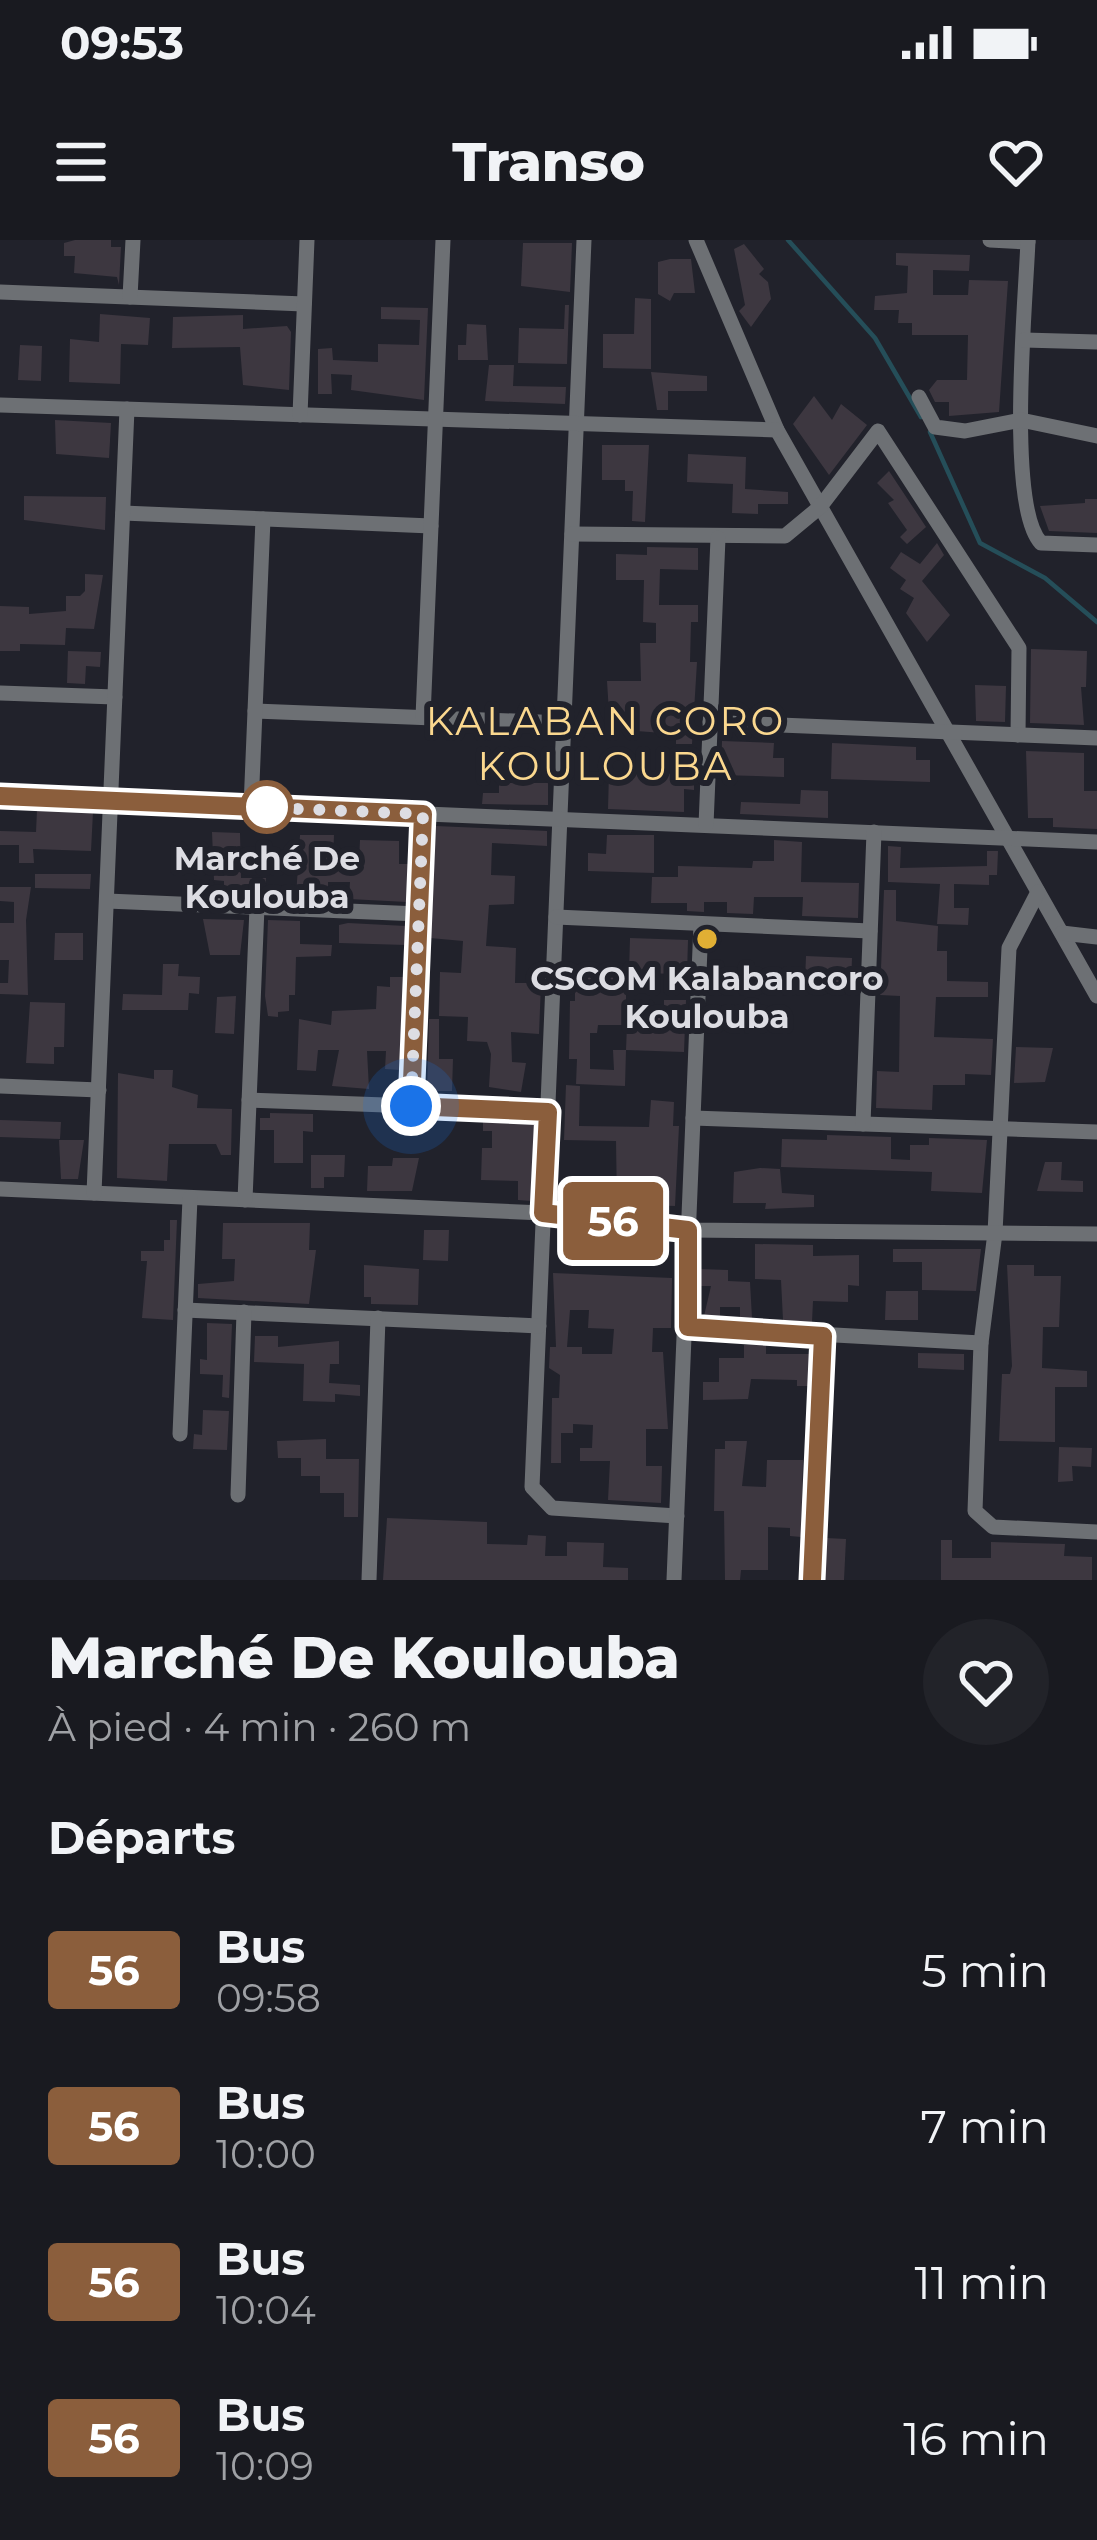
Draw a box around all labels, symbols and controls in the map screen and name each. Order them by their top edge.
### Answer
text: 09:53 [60,15,184,70]
icon: menu [48,129,114,195]
text: Transo [452,129,645,195]
icon: heart [983,129,1049,195]
district label: KALABAN CORO KOULOUBA [426,697,786,790]
marker: Marché De Koulouba [242,782,292,832]
place label: Marché De Koulouba [174,838,360,916]
marker: CSCOM Kalabancoro Koulouba [694,926,720,952]
place label: CSCOM Kalabancoro Koulouba [530,958,884,1036]
your location [381,1076,441,1136]
line badge: 56 [559,1182,667,1260]
text: 56 [587,1195,639,1247]
button: heart [923,1619,1049,1745]
text: Marché De Koulouba [48,1623,680,1692]
text: À pied · 4 min · 260 m [48,1703,471,1751]
text: Départs [48,1810,236,1865]
text: Bus [216,1919,305,1974]
text: 5 min [921,1943,1049,1998]
text: 56 [88,1944,140,1996]
text: 09:58 [216,1974,321,2022]
text: Bus [216,2075,305,2130]
text: 7 min [920,2099,1049,2154]
text: 56 [88,2100,140,2152]
text: 10:00 [216,2130,316,2178]
text: Bus [216,2231,305,2286]
text: 11 min [914,2255,1049,2310]
text: 56 [88,2256,140,2308]
text: 10:04 [216,2286,316,2334]
text: Bus [216,2387,305,2442]
text: 16 min [903,2411,1049,2466]
text: 56 [88,2412,140,2464]
text: 10:09 [216,2442,314,2490]

